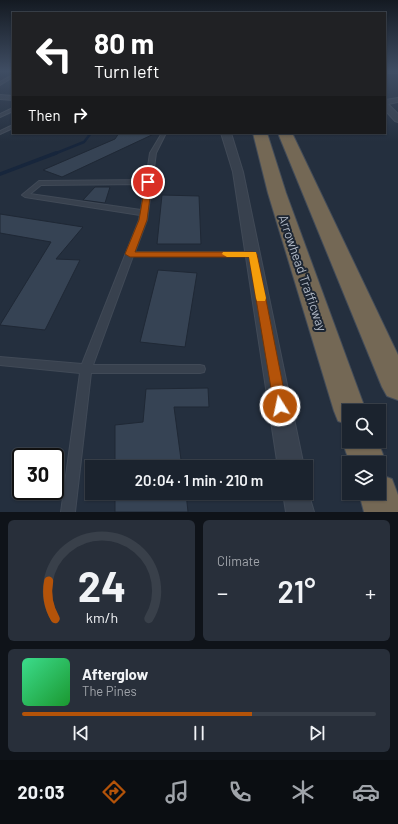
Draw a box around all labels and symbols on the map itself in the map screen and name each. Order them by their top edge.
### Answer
pin [131,165,165,199]
street label: Arrowhead Trafficway [276,213,330,333]
position arrow [259,385,301,427]
speed limit sign: 30 [12,448,64,500]

